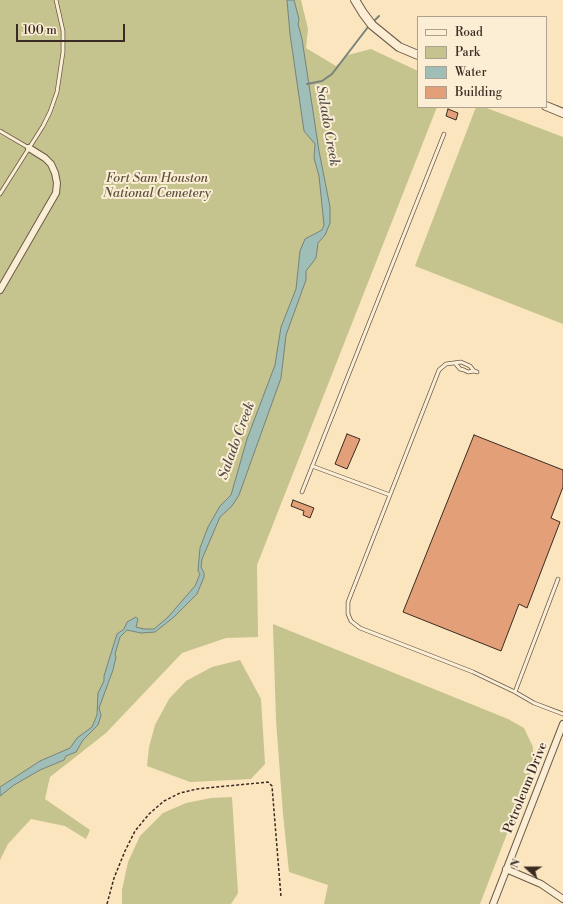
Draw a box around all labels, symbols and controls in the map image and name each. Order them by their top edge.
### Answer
scale bar [18,16,127,42]
legend [417,16,547,108]
text: 100 m [23,23,57,38]
text: Road [455,25,483,40]
text: Park [455,45,480,60]
text: Water [455,65,487,80]
water label: Salado Creek [312,84,342,168]
text: Building [455,85,502,100]
park label: Fort Sam Houston National Cemetery [103,171,211,202]
water label: Salado Creek [215,400,259,482]
street label: Petroleum Drive [501,740,551,836]
north arrow [507,848,547,888]
text: N [508,857,524,870]

